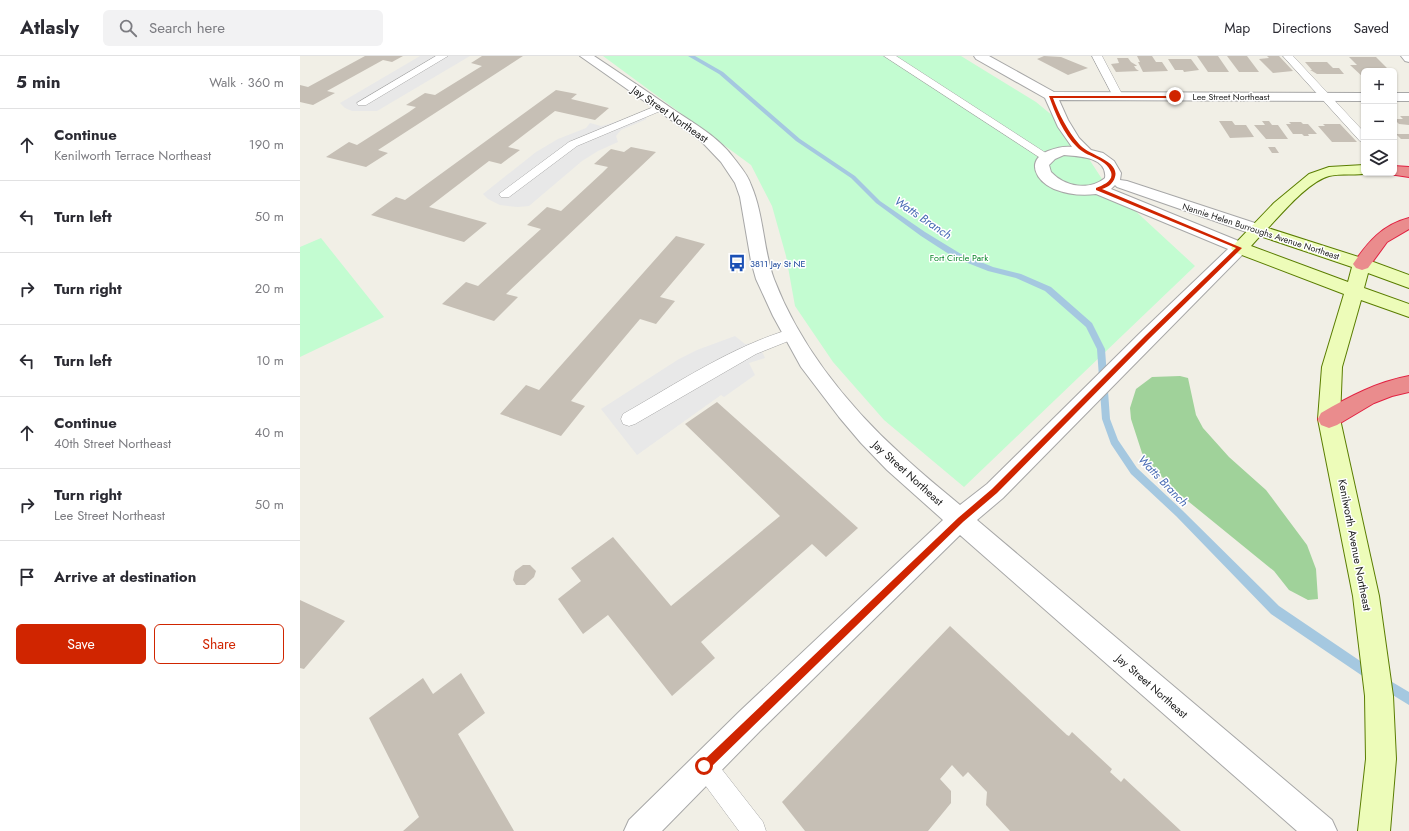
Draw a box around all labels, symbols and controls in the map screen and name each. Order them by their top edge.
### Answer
search box [103,10,383,46]
text: Atlasly [20,14,79,41]
icon: search [117,17,139,39]
text: Search here [149,17,225,39]
text: Map [1224,18,1250,38]
text: Directions [1272,18,1332,38]
text: Saved [1354,18,1389,38]
map controls [1361,68,1397,176]
button: + [1361,68,1397,104]
text: 5 min [16,70,60,94]
text: Walk · 360 m [209,73,284,92]
street label: Jay Street Northeast [627,80,712,147]
route end [1166,87,1184,105]
street label: Lee Street Northeast [1193,90,1270,103]
button: − [1361,104,1397,140]
text: Continue [54,124,117,146]
icon: ahead [16,134,38,156]
text: 190 m [249,135,284,154]
button: layers [1361,140,1397,176]
text: Kenilworth Terrace Northeast [54,146,211,165]
water label: Watts Branch [891,192,955,244]
street label: Nannie Helen Burroughs Avenue Northeast [1181,199,1342,263]
icon: left [16,206,38,228]
text: Turn left [54,206,112,228]
text: 50 m [255,207,284,226]
park label: Fort Circle Park [930,251,988,264]
bus stop icon: 3811 Jay St NE [727,253,747,273]
place label: 3811 Jay St NE [750,257,805,270]
icon: right [16,278,38,300]
text: Turn right [54,278,122,300]
text: 20 m [255,279,284,298]
icon: left [16,350,38,372]
text: Turn left [54,350,112,372]
text: 10 m [256,351,284,370]
text: Continue [54,412,117,434]
icon: ahead [16,422,38,444]
text: 40 m [255,423,284,442]
text: 40th Street Northeast [54,434,171,453]
street label: Jay Street Northeast [868,436,947,509]
water label: Watts Branch [1134,451,1192,511]
street label: Kenilworth Avenue Northeast [1334,478,1376,613]
text: Turn right [54,484,122,506]
icon: right [16,494,38,516]
text: 50 m [255,495,284,514]
text: Lee Street Northeast [54,506,165,525]
icon: arrive [16,566,38,588]
text: Arrive at destination [54,566,196,588]
button: Save [16,624,146,664]
button: Share [154,624,284,664]
street label: Jay Street Northeast [1111,649,1192,722]
route start [695,757,713,775]

